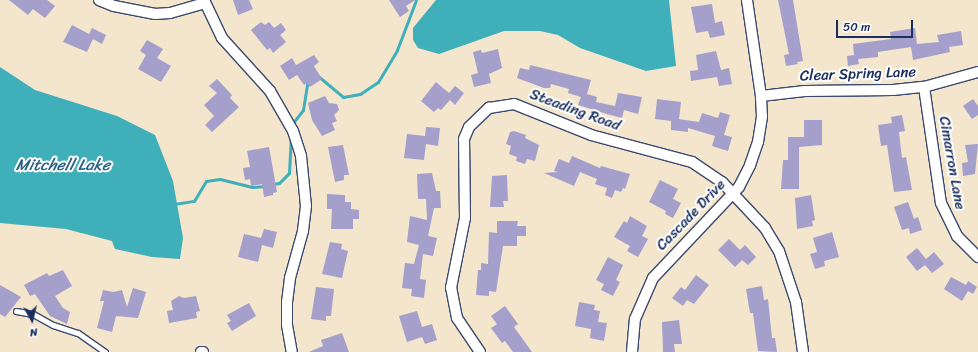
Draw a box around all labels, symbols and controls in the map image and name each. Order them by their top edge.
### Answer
scale bar [838,12,915,38]
text: 50 m [843,16,870,38]
street label: Clear Spring Lane [800,63,916,85]
street label: Steading Road [527,85,623,135]
street label: Cimarron Lane [935,115,969,211]
water label: Mitchell Lake [16,155,110,175]
street label: Cascade Drive [653,176,729,254]
north arrow [12,300,52,340]
text: N [29,322,39,342]

